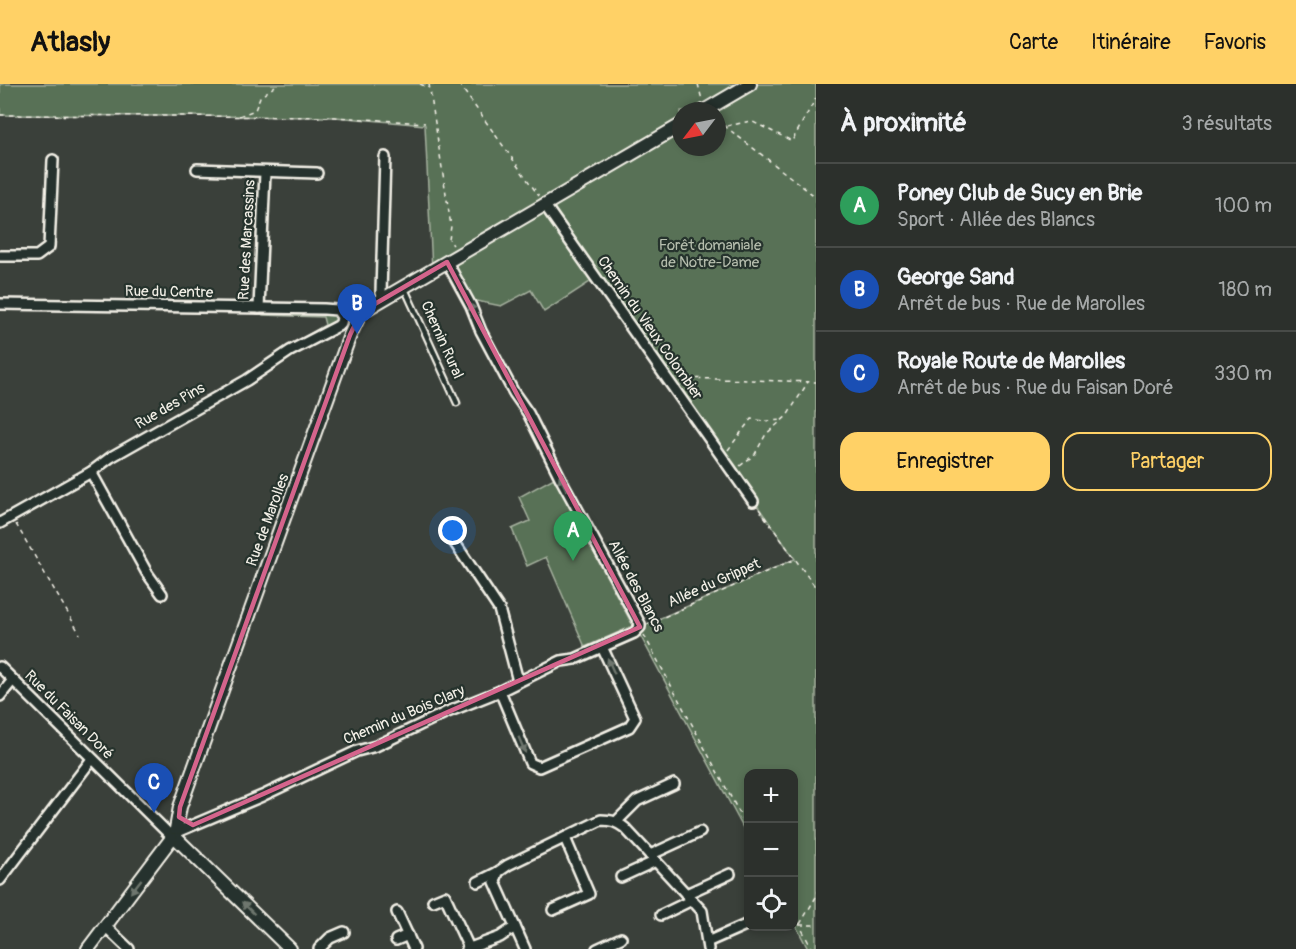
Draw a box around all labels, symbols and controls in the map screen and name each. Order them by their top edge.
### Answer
text: Atlasly [30,25,110,60]
text: Carte [1009,29,1058,56]
text: Itinéraire [1091,29,1171,56]
text: Favoris [1204,29,1266,56]
north arrow [672,102,726,156]
text: À proximité [840,107,967,139]
text: 3 résultats [1182,111,1272,136]
street label: Rue des Marcassins [234,179,260,301]
text: Poney Club de Sucy en Brie [897,179,1142,207]
text: A [853,193,866,218]
text: 100 m [1215,193,1272,218]
text: Sport · Allée des Blancs [897,207,1095,232]
park label: Forêt domaniale de Notre-Dame [659,236,762,272]
street label: Chemin du Vieux Colombier [593,252,707,404]
text: George Sand [897,263,1014,291]
text: B [854,277,865,302]
text: 180 m [1218,277,1272,302]
street label: Rue du Centre [125,282,214,302]
pin: B [338,284,376,334]
text: Arrêt de bus · Rue de Marolles [897,291,1145,316]
street label: Chemin Rural [416,298,468,382]
one-way arrow [468,302,477,320]
text: Royale Route de Marolles [897,347,1125,375]
text: C [853,361,866,386]
text: 330 m [1214,361,1272,386]
text: Arrêt de bus · Rue du Faisan Doré [897,375,1174,400]
street label: Rue des Pins [132,378,209,434]
button: Enregistrer [840,432,1050,491]
button: Partager [1062,432,1272,491]
street label: Rue de Marolles [242,471,294,569]
one-way arrow [559,475,568,492]
pin: A [554,512,592,561]
your location [438,516,467,545]
street label: Allée des Blancs [604,537,668,636]
street label: Allée du Grippet [665,554,764,612]
one-way arrow [606,657,616,675]
street label: Rue du Faisan Doré [20,666,118,764]
street label: Chemin du Bois Clary [340,681,468,749]
one-way arrow [518,737,527,754]
pin: C [134,764,174,813]
map controls [744,769,798,931]
button: + [744,769,798,823]
button: − [744,823,798,877]
button: locate [744,877,798,931]
one-way arrow [130,878,143,894]
one-way arrow [241,902,255,916]

